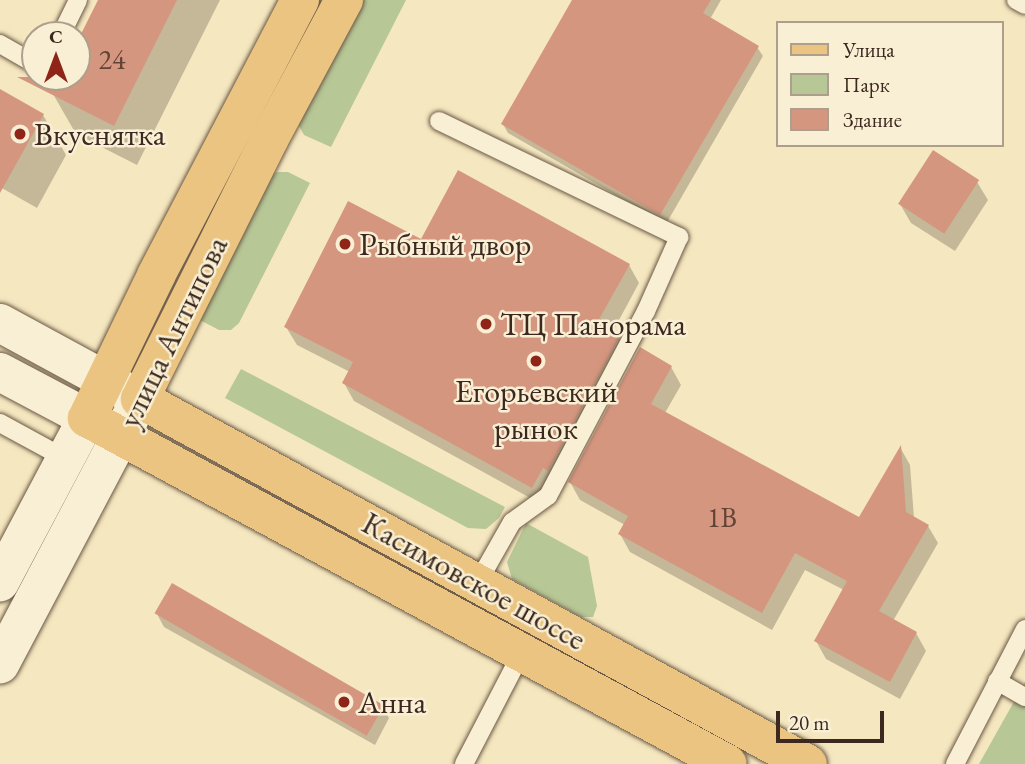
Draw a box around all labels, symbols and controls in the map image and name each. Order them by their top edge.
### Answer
north arrow [21,21,91,91]
legend [776,21,1004,147]
text: С [49,24,63,49]
text: Улица [843,36,895,63]
house number: 24 [99,42,125,76]
text: Парк [843,71,890,98]
text: Здание [843,106,902,133]
place label: Вкуснятка [34,115,166,153]
marker: Вкуснятка [12,126,28,142]
place label: Рыбный двор [359,225,531,263]
street label: улица Антипова [110,230,236,434]
marker: Рыбный двор [337,236,353,252]
place label: ТЦ Панорама [500,305,686,343]
marker: ТЦ Панорама [478,316,494,332]
marker: Егорьевский рынок [528,353,544,369]
place label: Егорьевский рынок [455,373,617,448]
house number: 1В [707,500,737,534]
street label: Касимовское шоссе [355,504,593,658]
place label: Анна [358,683,426,721]
marker: Анна [336,694,352,710]
scale bar [780,698,888,742]
text: 20 m [789,709,830,736]

